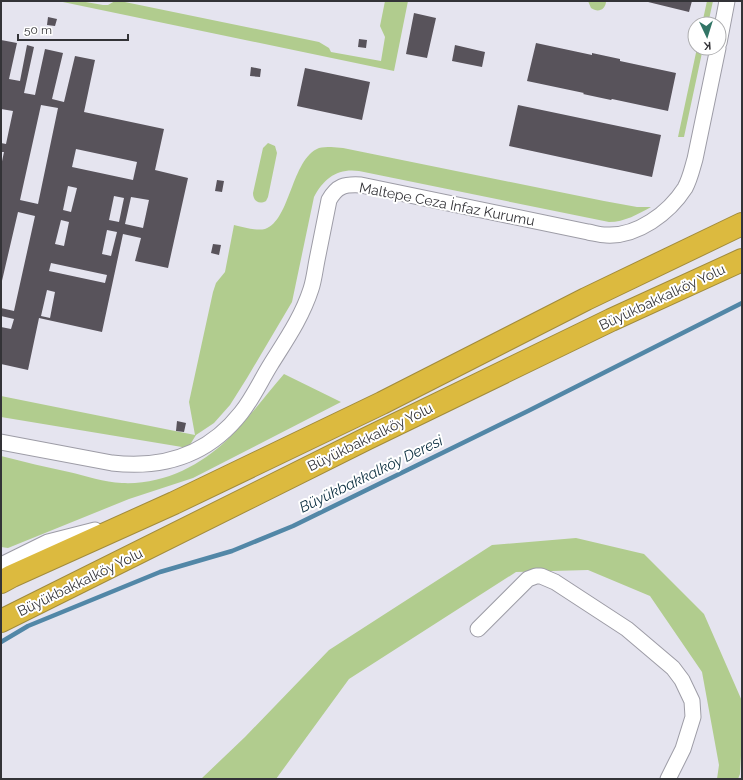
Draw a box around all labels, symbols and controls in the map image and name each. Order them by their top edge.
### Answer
scale bar [18,16,128,42]
north arrow [687,16,727,56]
text: 50 m [24,23,52,37]
text: K [703,39,712,52]
street label: Maltepe Ceza İnfaz Kurumu [358,177,536,229]
street label: Büyükbakkalköy Yolu [596,261,728,333]
street label: Büyükbakkalköy Yolu [305,400,435,474]
water label: Büyükbakkalköy Deresi [296,431,446,517]
street label: Büyükbakkalköy Yolu [15,545,145,619]

